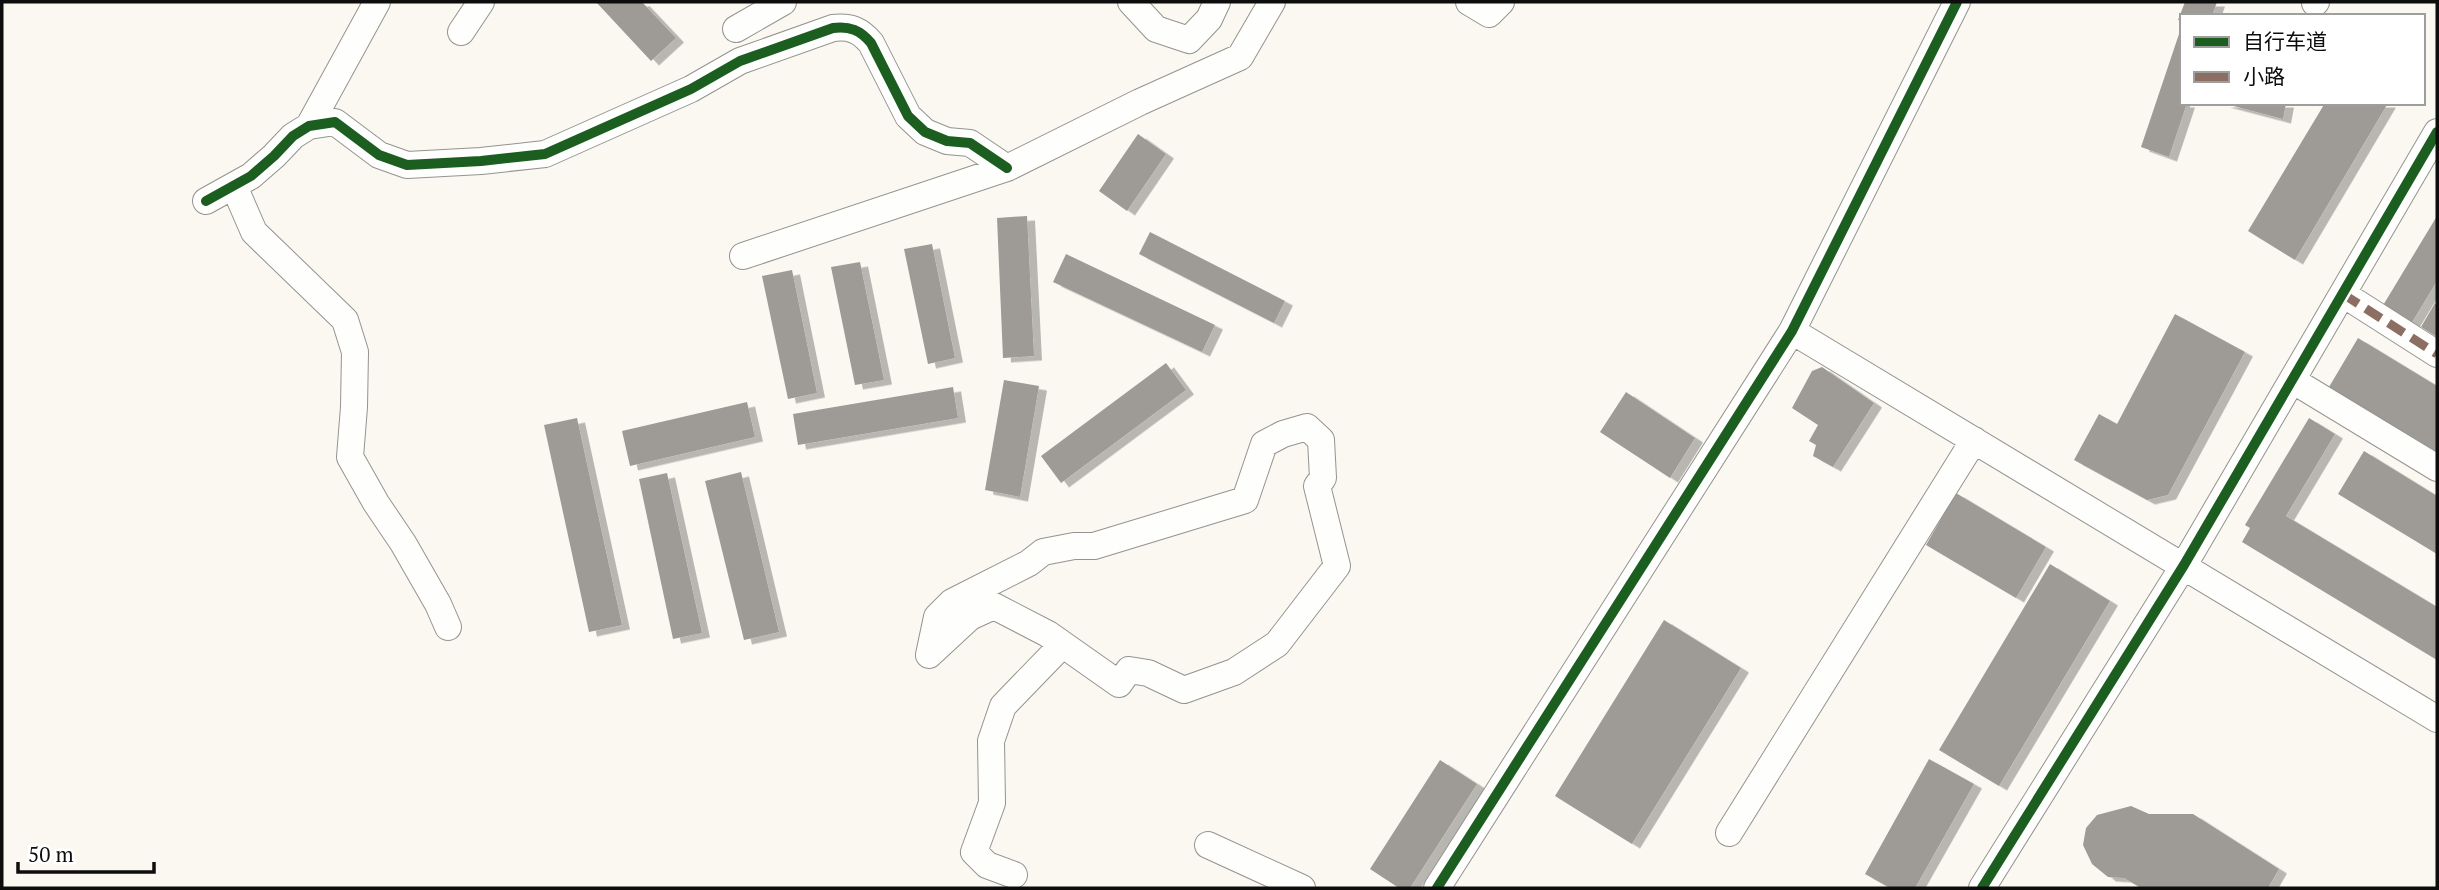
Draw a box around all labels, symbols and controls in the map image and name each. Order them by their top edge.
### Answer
legend [2180,14,2425,105]
text: 自行车道 [2243,27,2327,55]
text: 小路 [2243,62,2285,90]
scale bar [18,830,154,874]
text: 50 m [28,840,74,868]

